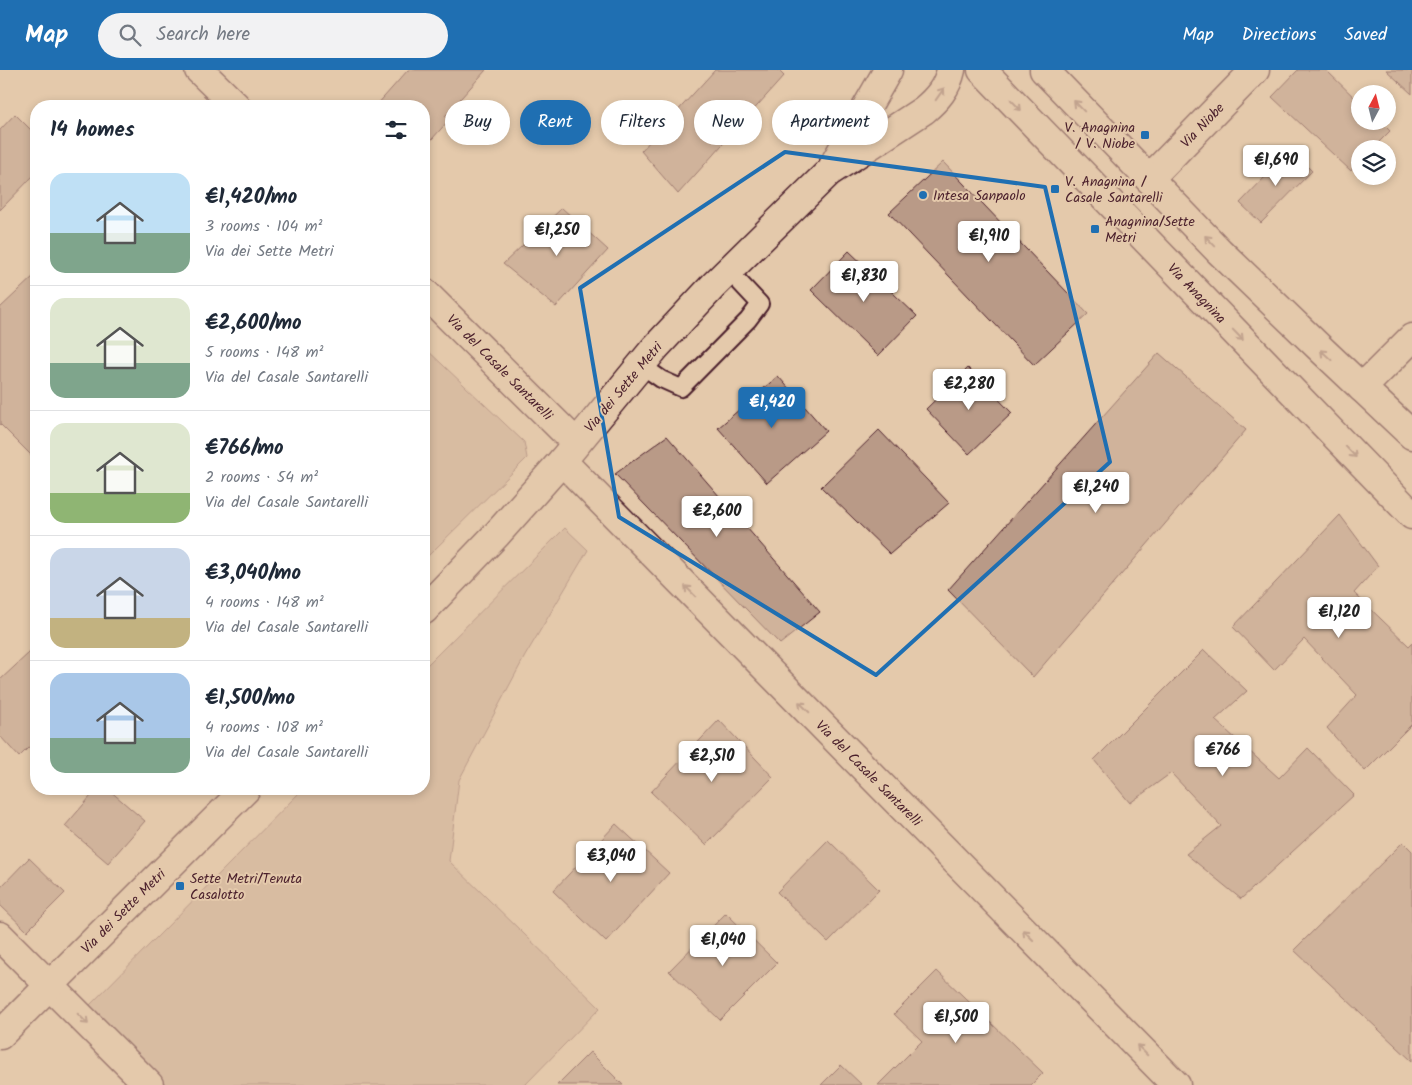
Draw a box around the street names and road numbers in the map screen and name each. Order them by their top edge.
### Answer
street label: Via Niobe [1175,97,1230,153]
street label: Via Anagnina [1162,258,1231,329]
street label: Via del Casale Santarelli [441,309,558,426]
street label: Via dei Sette Metri [579,337,669,438]
street label: Via del Casale Santarelli [810,715,927,832]
street label: Via dei Sette Metri [76,864,172,959]

